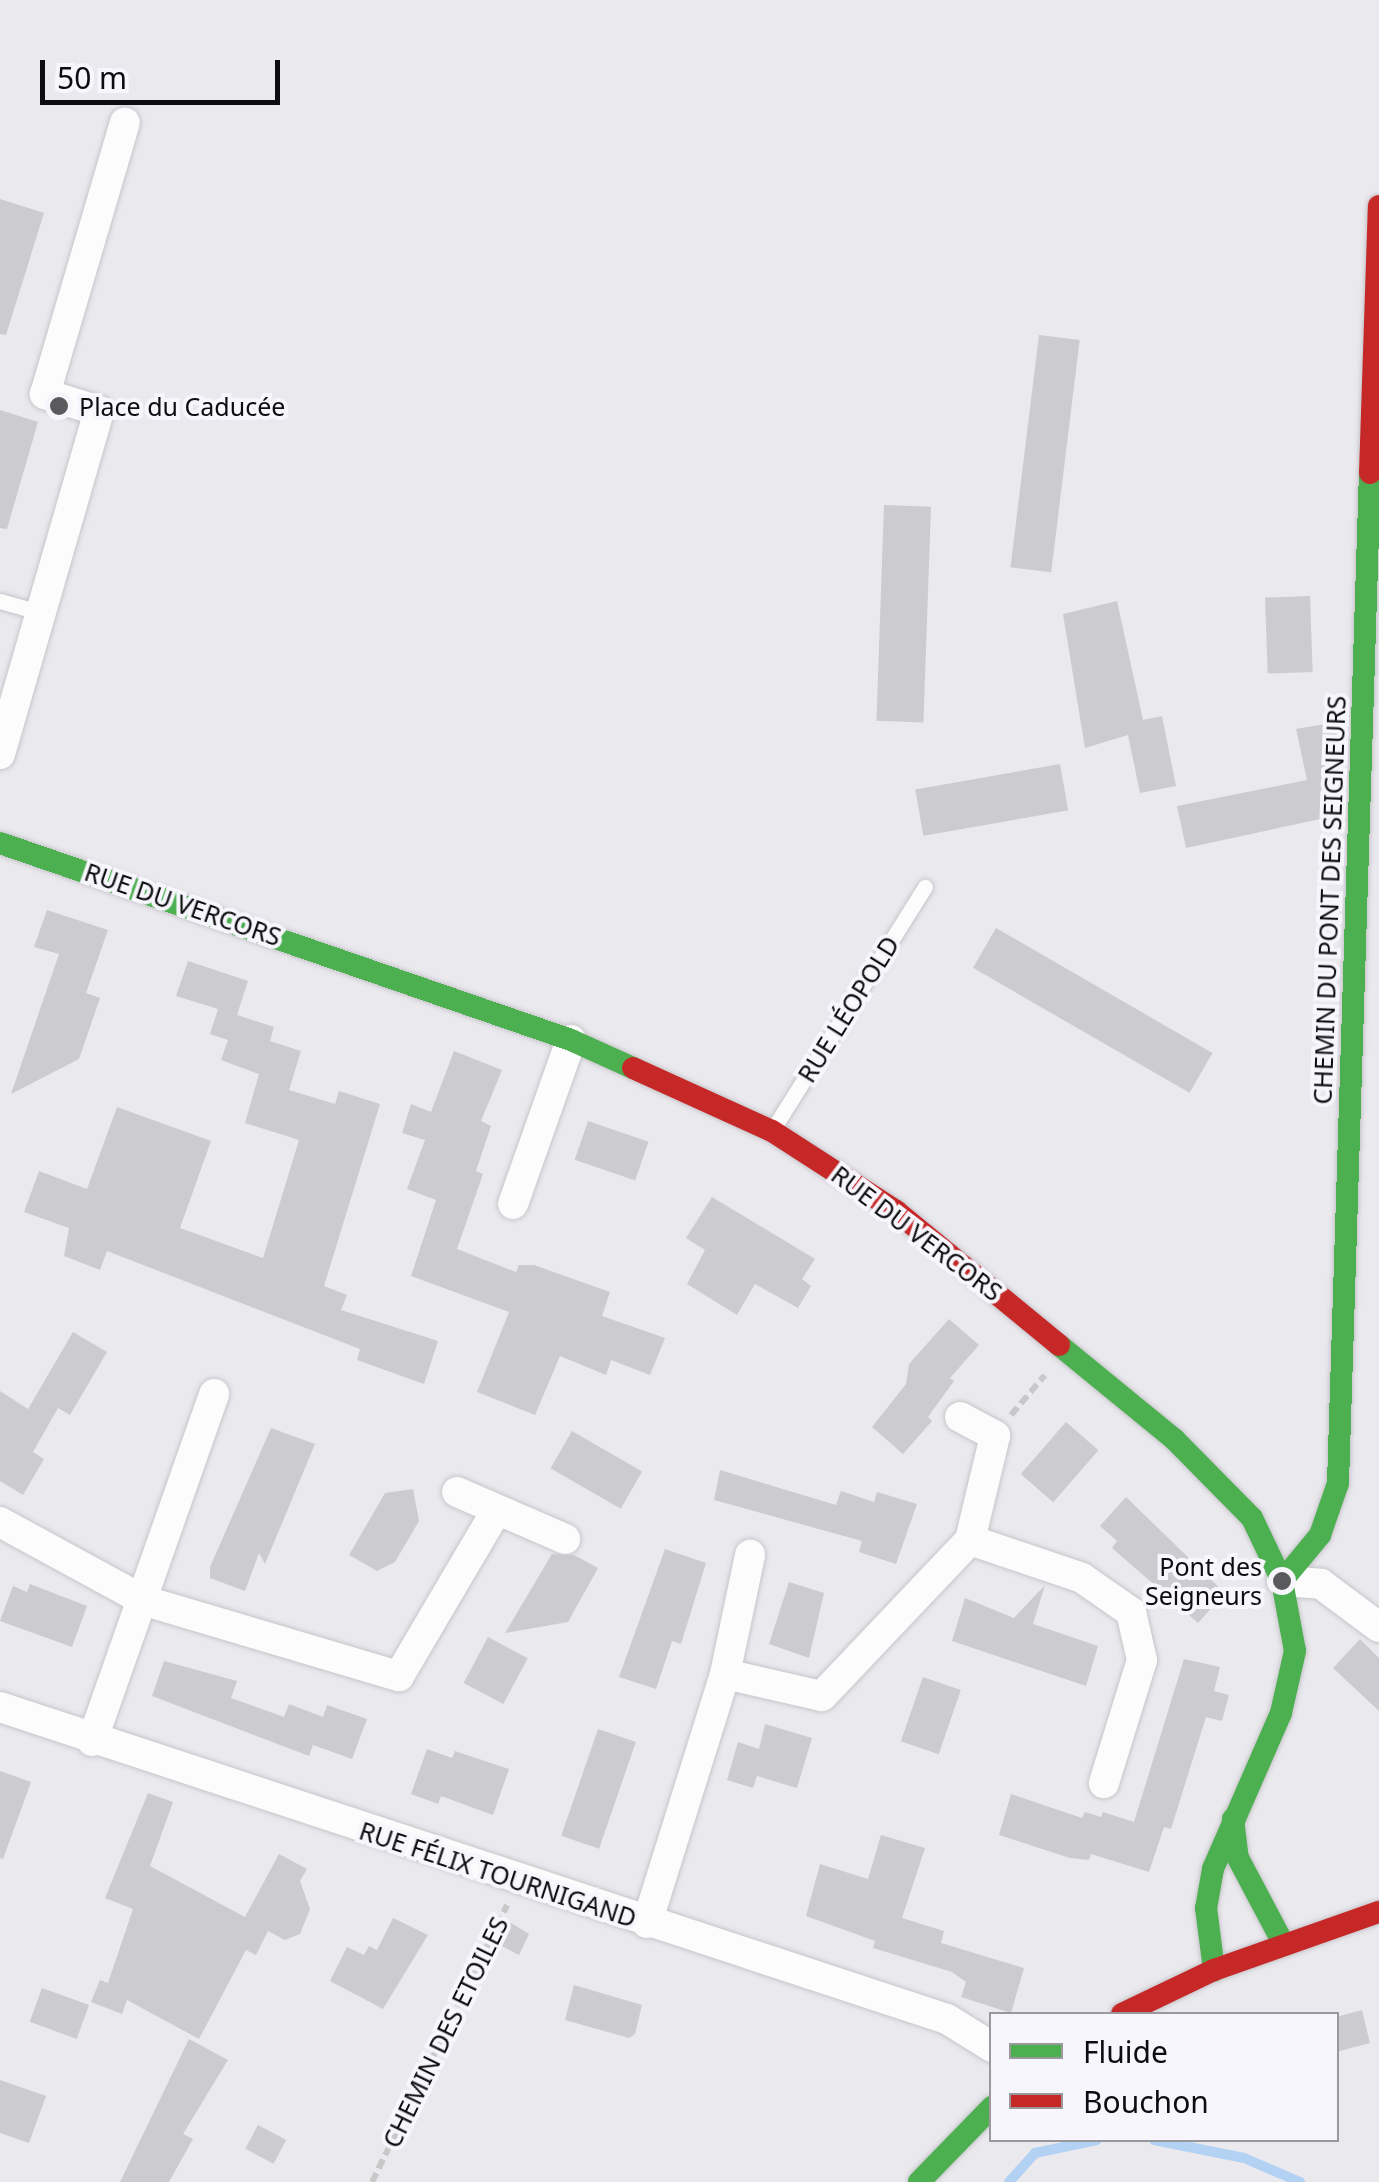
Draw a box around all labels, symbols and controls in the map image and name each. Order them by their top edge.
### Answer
scale bar [45,40,285,102]
text: 50 m [57,57,127,98]
place label: Place du Caducée [79,391,285,421]
marker: Place du Caducée [48,395,70,417]
street label: CHEMIN DU PONT DES SEIGNEURS [1307,695,1351,1105]
street label: RUE DU VERCORS [81,856,285,952]
street label: RUE LÉOPOLD [791,930,905,1088]
street label: RUE DU VERCORS [826,1159,1008,1307]
place label: Pont des Seigneurs [1145,1552,1262,1611]
marker: Pont des Seigneurs [1271,1570,1293,1592]
street label: RUE FÉLIX TOURNIGAND [356,1815,640,1933]
street label: CHEMIN DES ETOILES [376,1912,514,2152]
legend [989,2012,1339,2142]
text: Fluide [1083,2031,1168,2072]
text: Bouchon [1083,2081,1209,2122]

